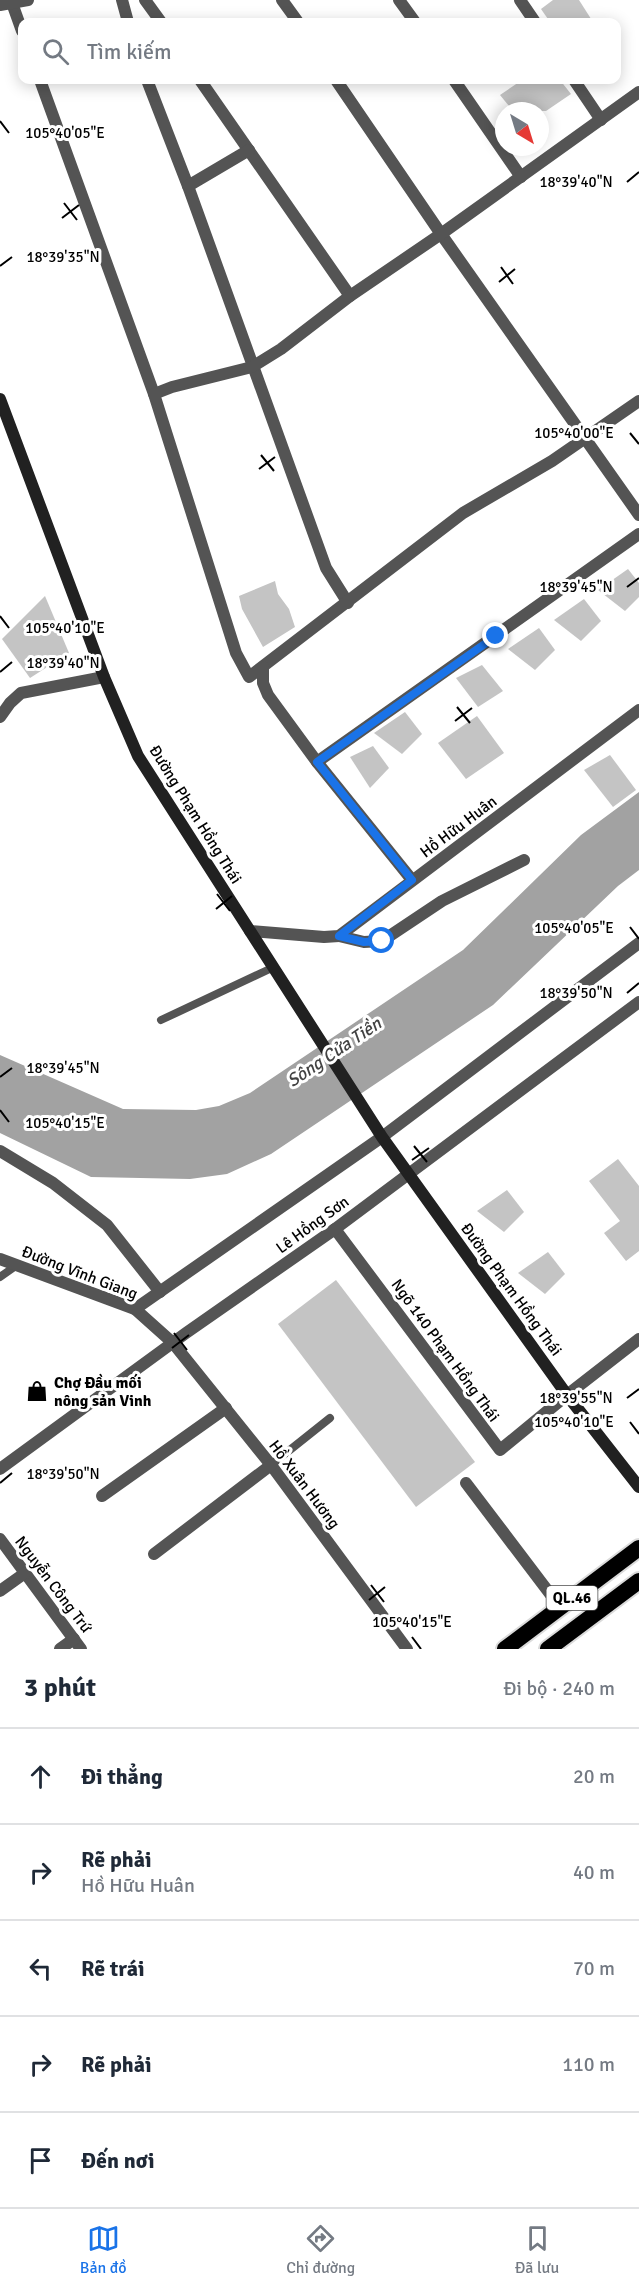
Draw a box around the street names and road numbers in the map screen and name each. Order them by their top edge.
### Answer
street label: Đường Phạm Hồng Thái [144,742,246,887]
street label: Hồ Hữu Huân [416,791,501,862]
street label: Lê Hồng Sơn [272,1192,353,1258]
street label: Đường Phạm Hồng Thái [456,1219,566,1360]
street label: Đường Vĩnh Giang [19,1242,141,1304]
street label: Ngõ 140 Phạm Hồng Thái [387,1275,504,1426]
street label: Hồ Xuân Hương [264,1436,344,1533]
street label: Nguyễn Công Trứ [10,1532,97,1638]
road number: QL.46 [546,1586,598,1610]

